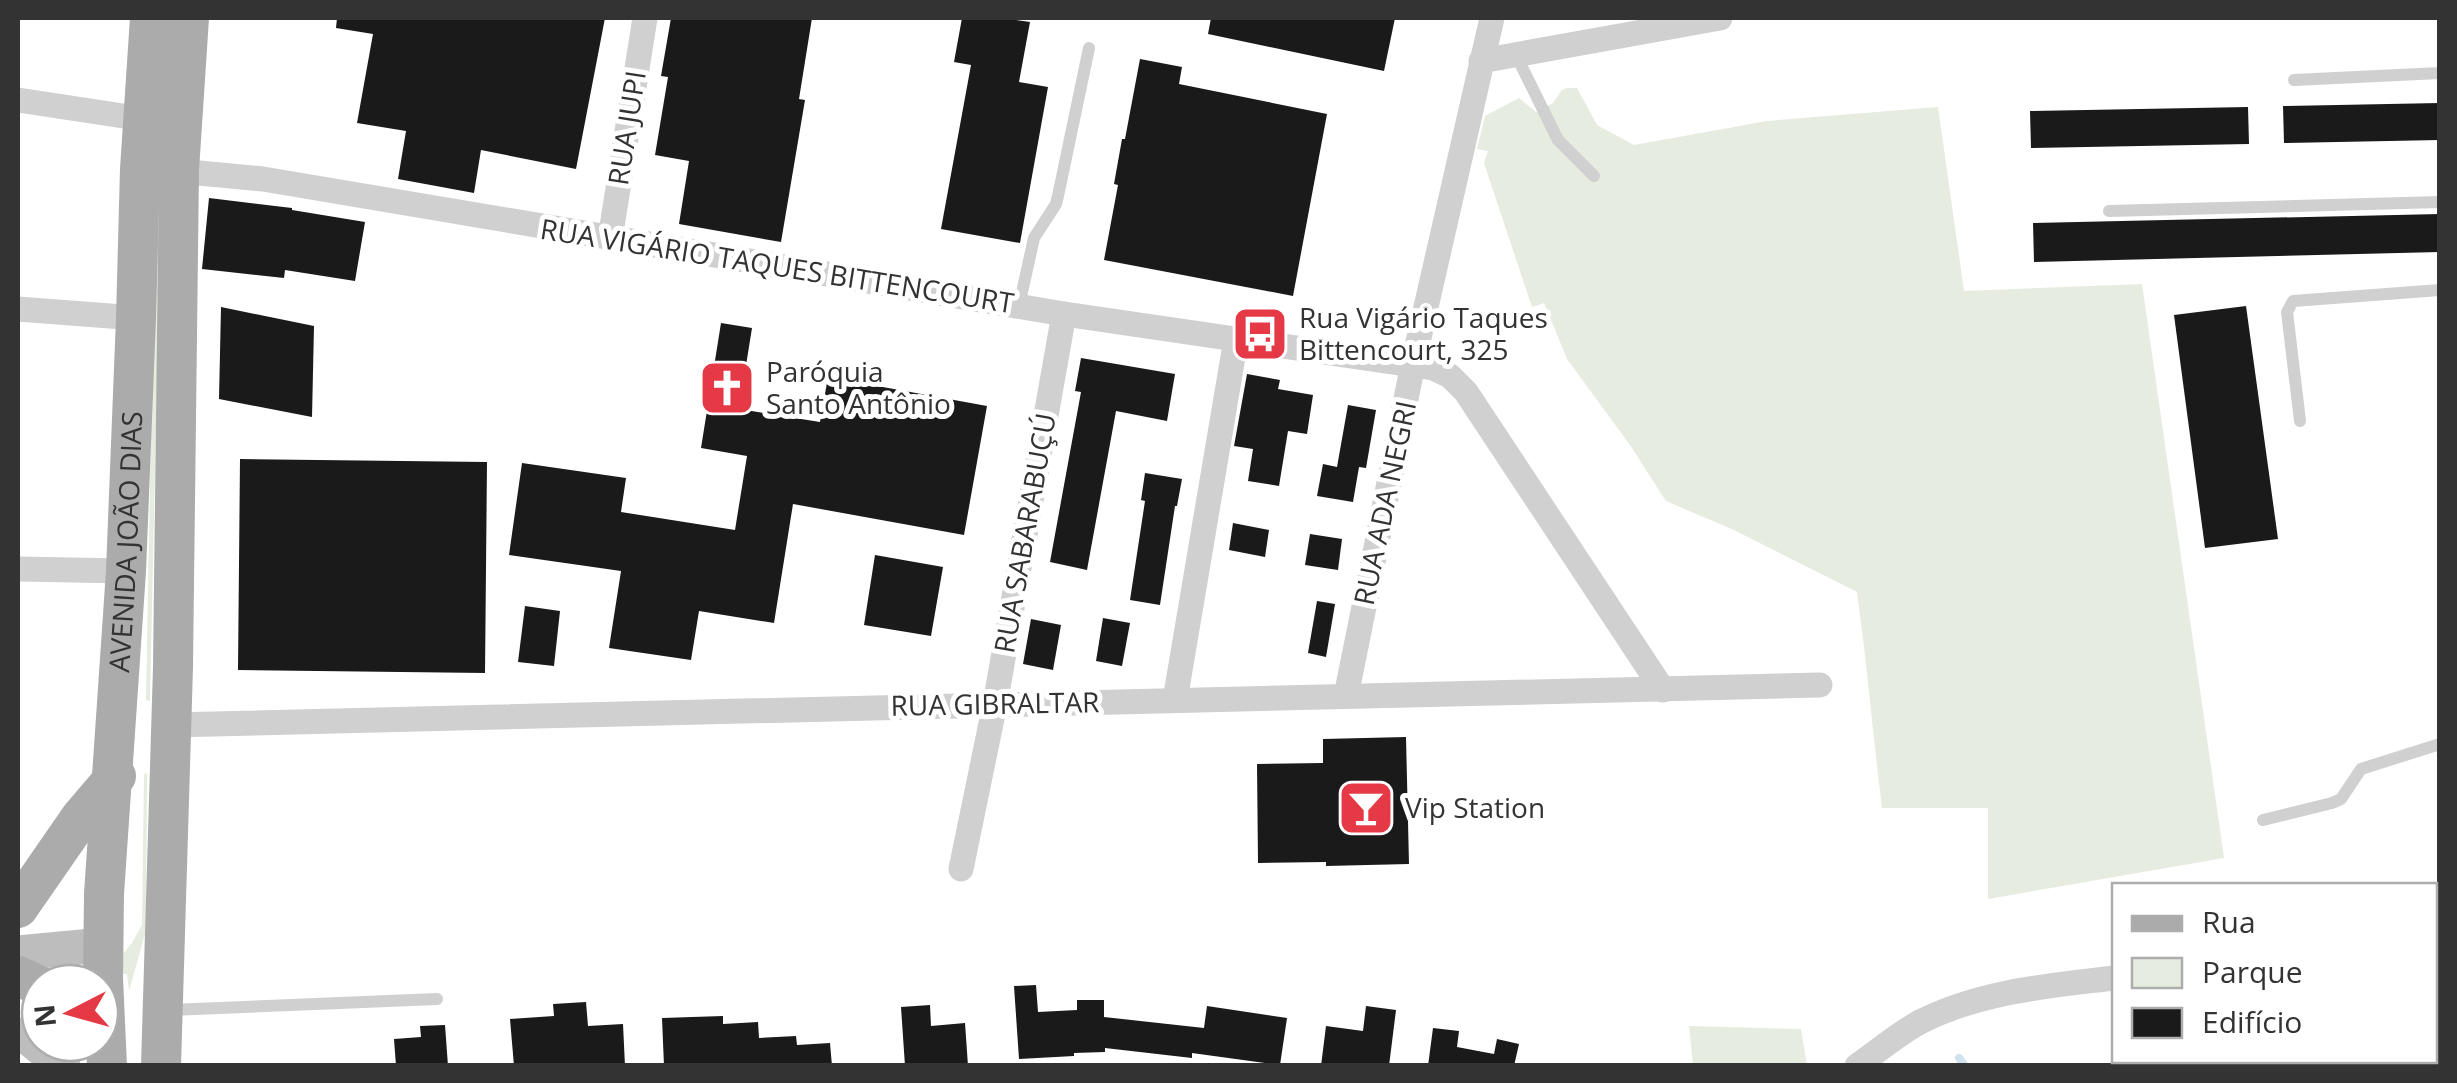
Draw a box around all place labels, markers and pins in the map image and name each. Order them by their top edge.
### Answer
place label: Rua Vigário Taques Bittencourt, 325 [1299,298,1548,368]
bus stop icon: Rua Vigário Taques Bittencourt, 325 [1230,304,1290,364]
place label: Paróquia Santo Antônio [766,352,951,422]
church icon: Paróquia Santo Antônio [697,358,757,418]
bar icon: Vip Station [1336,778,1396,838]
place label: Vip Station [1405,788,1545,826]

